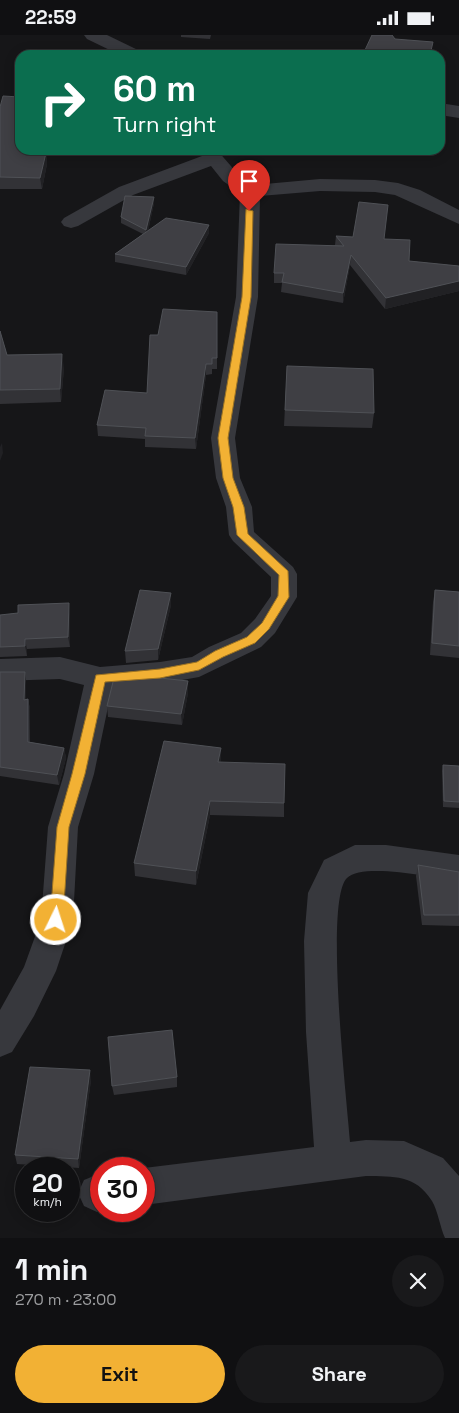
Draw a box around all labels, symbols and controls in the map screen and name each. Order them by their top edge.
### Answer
text: 22:59 [25,5,76,30]
text: 60 m [113,67,196,111]
icon: right [30,70,95,135]
text: Turn right [113,110,216,138]
pin [228,160,270,211]
icon: arrive [235,167,263,195]
position arrow [29,893,81,945]
speed limit sign: 30 [90,1157,155,1222]
text: 20 [32,1167,63,1199]
text: km/h [33,1194,62,1210]
text: 1 min [15,1250,88,1289]
button: close [392,1255,444,1307]
text: 270 m · 23:00 [15,1289,117,1310]
button: Exit [15,1345,225,1403]
button: Share [235,1345,444,1403]

